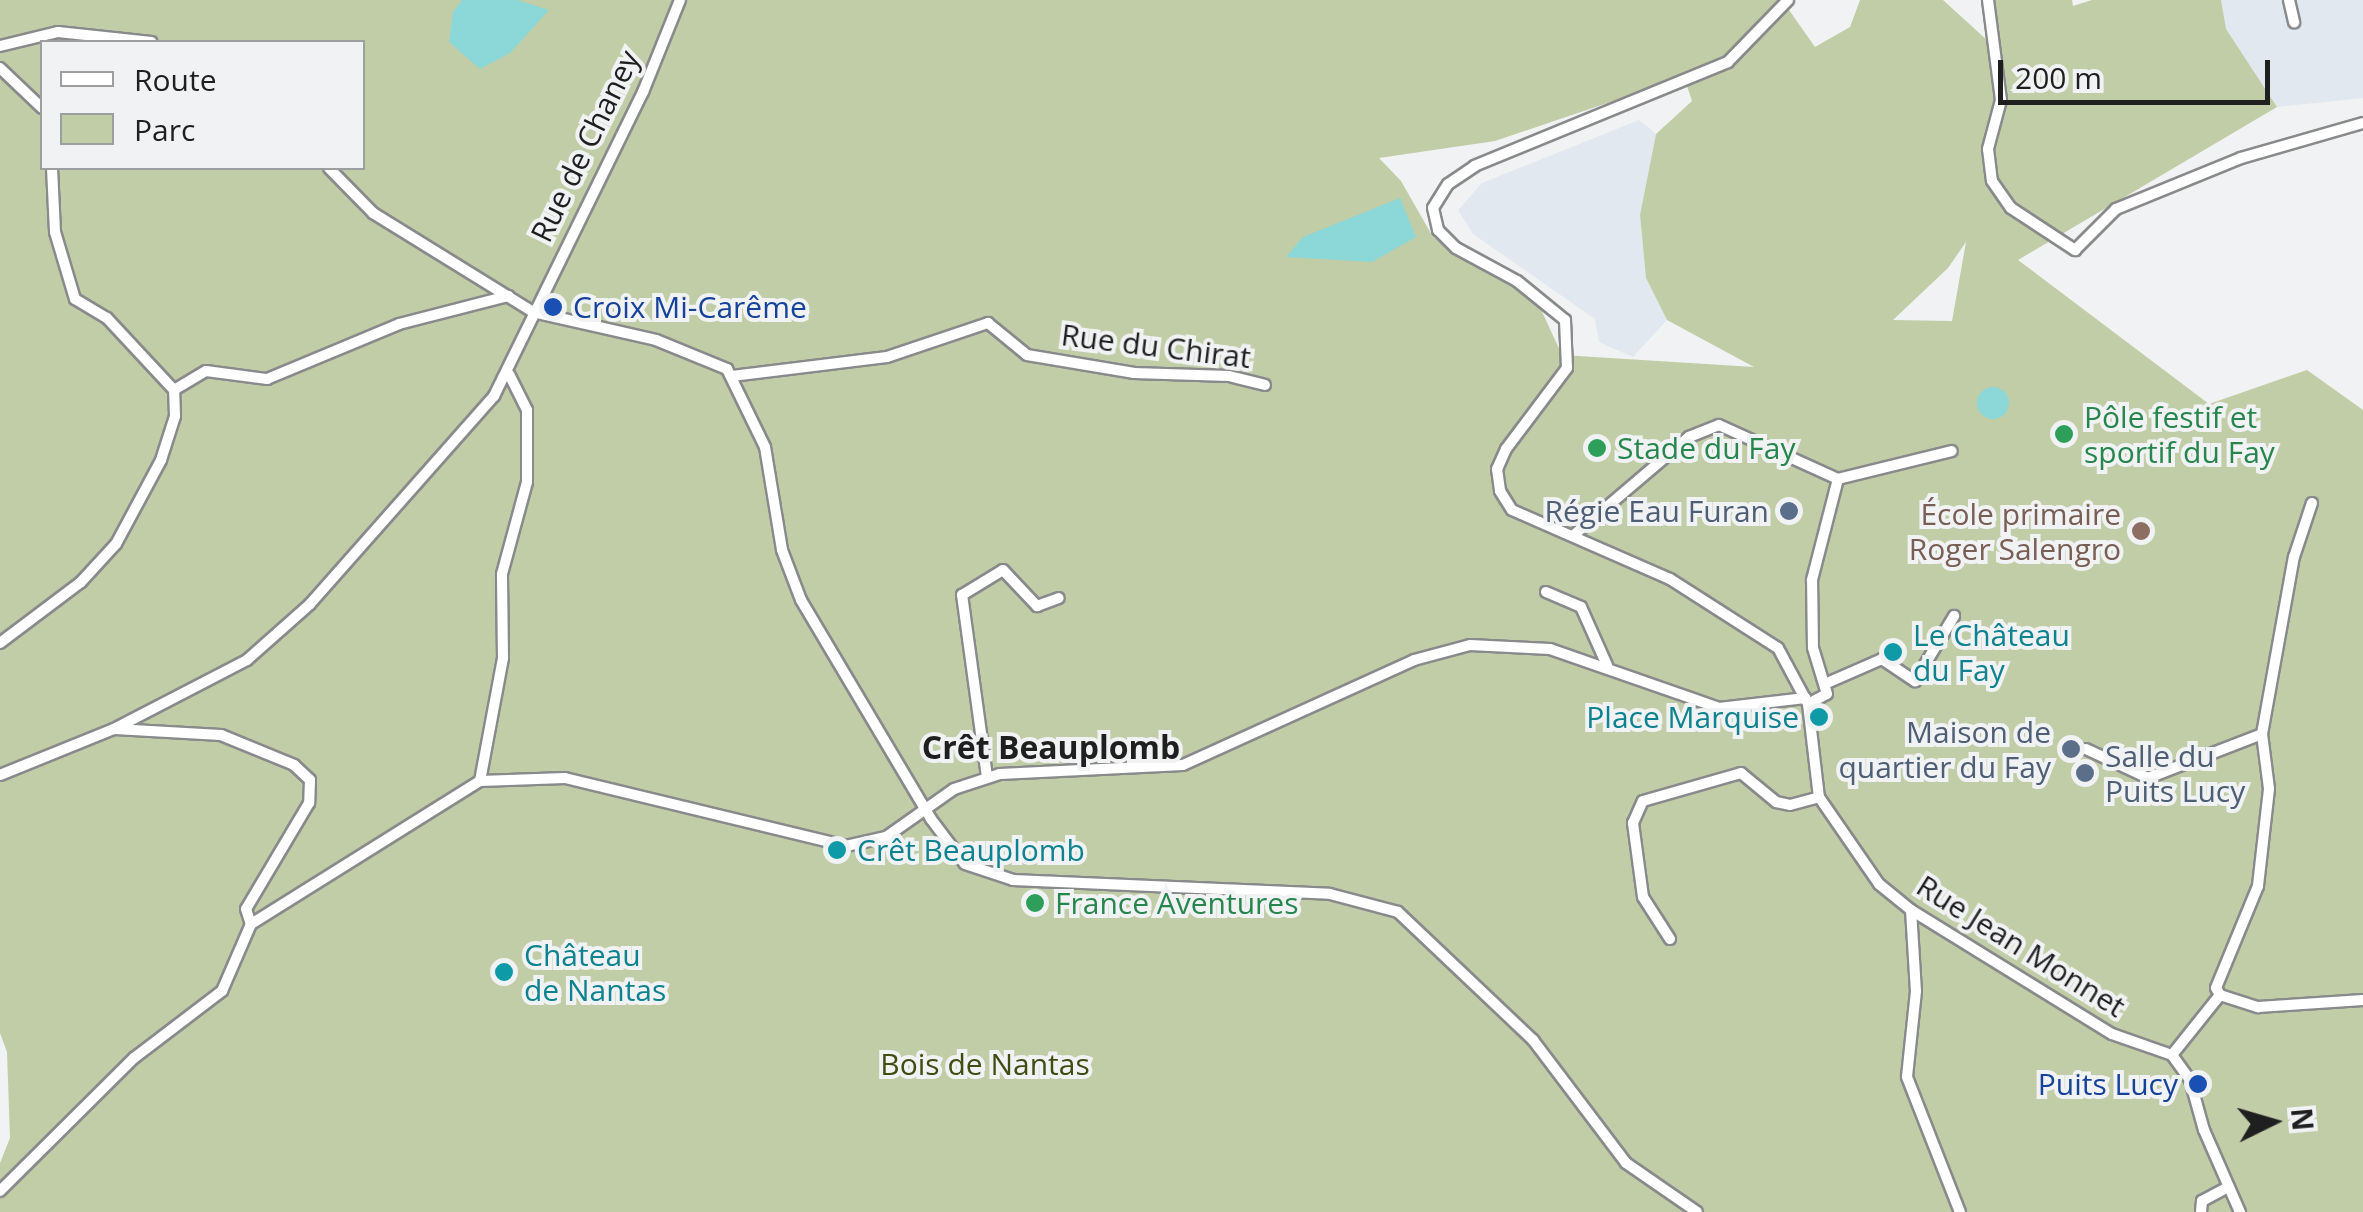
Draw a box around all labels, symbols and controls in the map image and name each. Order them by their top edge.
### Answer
legend [40,40,365,170]
scale bar [2003,40,2276,102]
street label: Rue de Chaney [523,44,647,248]
text: 200 m [2015,57,2102,98]
text: Route [134,59,217,100]
text: Parc [134,109,195,150]
place label: Croix Mi-Carême [573,289,807,325]
marker: Croix Mi-Carême [542,296,564,318]
street label: Rue du Chirat [1059,317,1253,375]
place label: Pôle festif et sportif du Fay [2084,399,2275,470]
marker: Pôle festif et sportif du Fay [2053,423,2075,445]
place label: Stade du Fay [1617,430,1796,466]
marker: Stade du Fay [1586,437,1608,459]
place label: Régie Eau Furan [1544,493,1769,529]
place label: École primaire Roger Salengro [1909,496,2121,566]
marker: Régie Eau Furan [1778,500,1800,522]
marker: École primaire Roger Salengro [2130,520,2152,542]
place label: Le Château du Fay [1913,617,2070,688]
marker: Le Château du Fay [1882,641,1904,663]
place label: Place Marquise [1586,699,1799,735]
marker: Place Marquise [1808,706,1830,728]
place label: Maison de quartier du Fay [1838,714,2051,784]
district label: Crêt Beauplomb [922,728,1180,766]
marker: Maison de quartier du Fay [2060,738,2082,760]
place label: Salle du Puits Lucy [2105,738,2245,808]
marker: Salle du Puits Lucy [2074,762,2096,784]
place label: Crêt Beauplomb [857,832,1085,868]
marker: Crêt Beauplomb [826,839,848,861]
street label: Rue Jean Monnet [1910,867,2132,1025]
place label: France Aventures [1055,885,1299,921]
marker: France Aventures [1024,892,1046,914]
place label: Château de Nantas [524,937,666,1008]
marker: Château de Nantas [493,961,515,983]
park label: Bois de Nantas [880,1046,1090,1082]
place label: Puits Lucy [2038,1066,2178,1102]
north arrow [2223,1072,2323,1172]
marker: Puits Lucy [2187,1073,2209,1095]
text: N [2283,1106,2323,1132]

